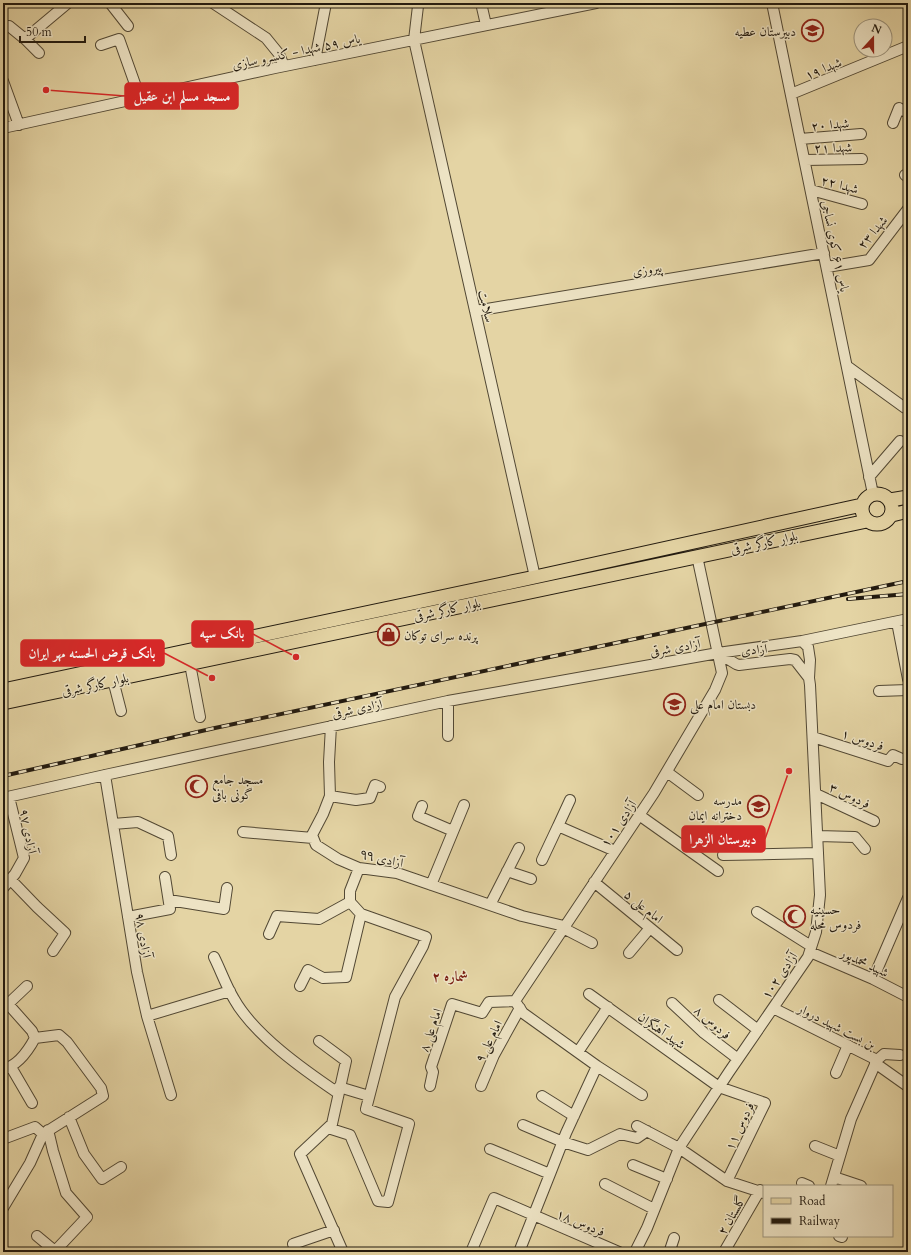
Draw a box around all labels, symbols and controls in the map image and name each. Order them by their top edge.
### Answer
scale bar [20,18,85,44]
school or university icon: دبیرستان عطیه [799,18,825,44]
north arrow [853,18,893,58]
text: N [869,20,884,38]
place label: دبیرستان عطیه [735,23,796,41]
text: 50 m [26,24,53,40]
street label: یاس ۵۹ شهدا - کنسرو سازی [230,29,364,74]
street label: شهدا ۱۹ [802,53,844,84]
callout: مسجد مسلم ابن عقیل [125,83,238,109]
text: مسجد مسلم ابن عقیل [134,87,230,111]
street label: شهدا ۲۰ [810,114,850,136]
street label: شهدا ۲۱ [814,139,852,157]
street label: شهدا ۲۲ [819,171,860,199]
street label: یاس ۶۱ کوی نساجی [817,199,854,295]
street label: شهدا ۲۳ [854,212,892,253]
street label: پیروزی [631,259,664,281]
street label: سلامت [474,288,498,324]
street label: بلوار کارگر شرقی [729,527,799,559]
street label: بلوار کارگر شرقی [412,594,482,626]
callout: بانک سپه [192,621,253,647]
shop icon: پرنده سرای توکان [375,622,401,648]
text: بانک سپه [200,624,245,643]
place label: پرنده سرای توکان [404,627,479,645]
street label: آزادی شرقی [648,634,703,661]
callout: بانک قرض الحسنه مهر ایران [21,640,164,666]
street label: آزادی [740,640,769,660]
text: بانک قرض الحسنه مهر ایران [29,644,156,663]
street label: بلوار کارگر شرقی [60,669,130,701]
school or university icon: دبستان امام علی [661,691,687,717]
street label: آزادی شرقی [330,695,385,723]
place label: دبستان امام علی [690,696,756,716]
street label: فردوس ۱ [839,725,886,755]
place label: مسجد جامع گونی بافی [212,771,263,804]
mosque icon: مسجد جامع گونی بافی [184,773,210,799]
street label: فردوس ۳ [826,779,873,813]
place label: مدرسه دخترانه ایمان [688,792,742,825]
school or university icon: مدرسه دخترانه ایمان [745,794,771,820]
street label: آزادی ۱۰۱ [597,796,642,851]
street label: آزادی ۹۷ [15,807,41,856]
callout: دبیرستان الزهرا [682,826,765,852]
text: دبیرستان الزهرا [689,830,757,849]
street label: آزادی ٩٩ [359,846,406,873]
street label: امام علی ۵ [619,886,667,930]
place label: حسینیه فردوس محله [810,901,861,934]
mosque icon: حسینیه فردوس محله [781,903,807,929]
street label: آزادی ۹۸ [131,911,156,960]
street label: شهید محمدپور [836,943,891,982]
street label: آزادی ۱۰۲ [758,948,803,1003]
district label: شماره ۲ [432,967,468,986]
street label: بن بست شهید دروار [793,999,879,1054]
street label: فردوس ۸ [690,1002,735,1044]
street label: امام علی ۸ [415,1006,449,1055]
street label: شهید آهنگران [634,1008,689,1054]
street label: امام علی ۹ [471,1017,509,1067]
street label: فردوس ۱۱ [721,1099,759,1153]
legend [763,1185,893,1237]
street label: گلستان ۲ [714,1193,750,1238]
text: Road [799,1193,826,1209]
street label: فردوس ۱۸ [554,1205,608,1241]
text: Railway [799,1213,841,1229]

